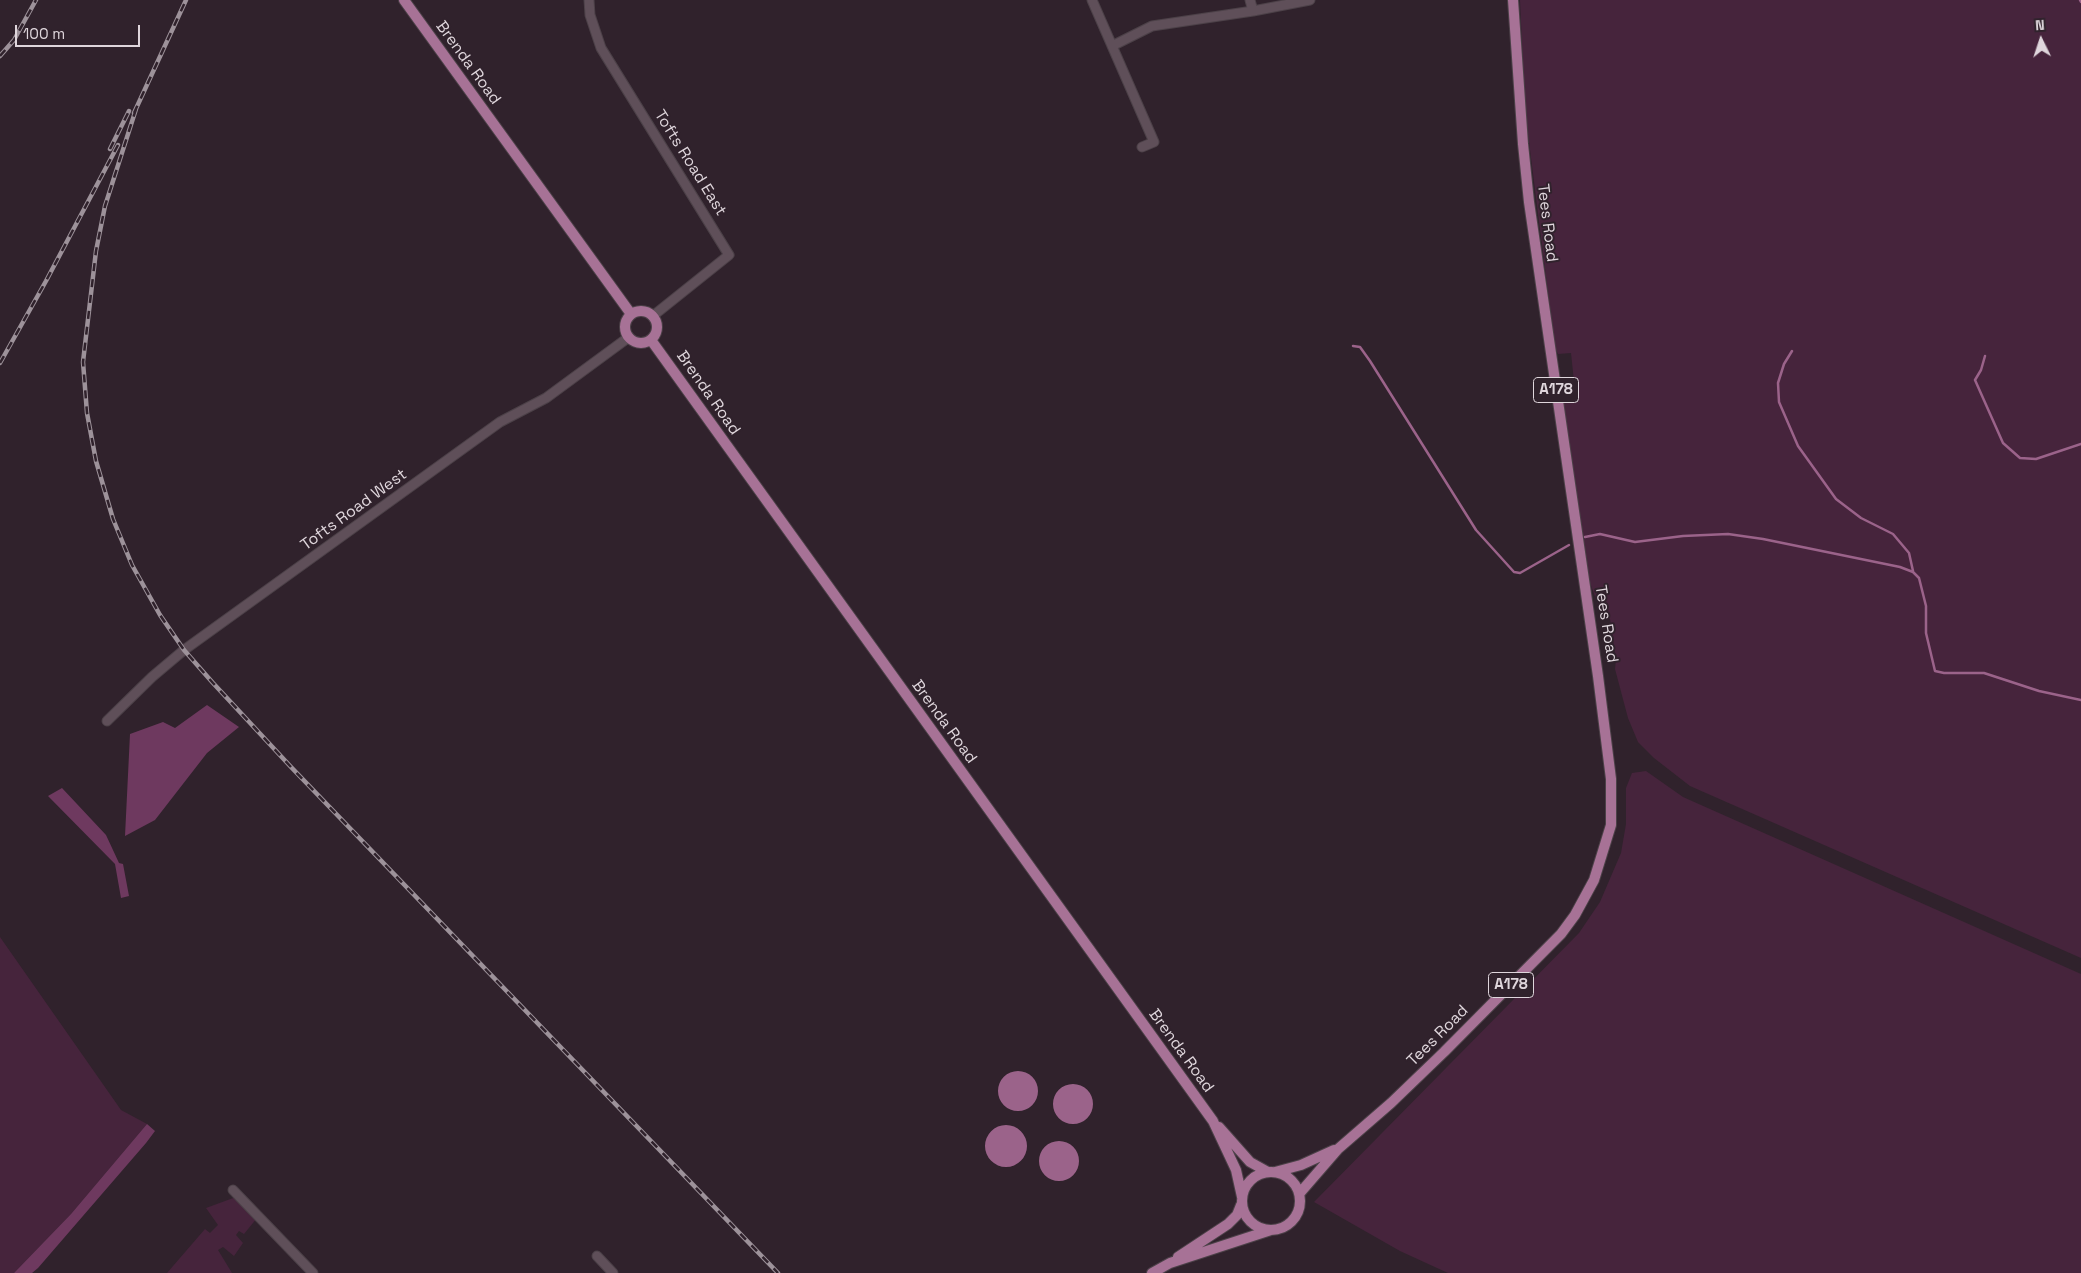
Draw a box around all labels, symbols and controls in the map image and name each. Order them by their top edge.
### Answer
scale bar [18,15,142,47]
north arrow [2016,15,2066,65]
text: N [2035,16,2045,34]
street label: Brenda Road [431,18,505,108]
text: 100 m [23,24,65,43]
street label: Tofts Road East [650,107,730,219]
street label: Tees Road [1533,183,1561,263]
street label: Brenda Road [672,347,744,439]
road number: A178 [1534,378,1578,402]
street label: Tofts Road West [297,465,411,555]
street label: Tees Road [1590,584,1622,664]
street label: Brenda Road [907,677,981,767]
road number: A178 [1488,972,1534,998]
street label: Tees Road [1403,1001,1473,1071]
street label: Brenda Road [1144,1006,1218,1096]

